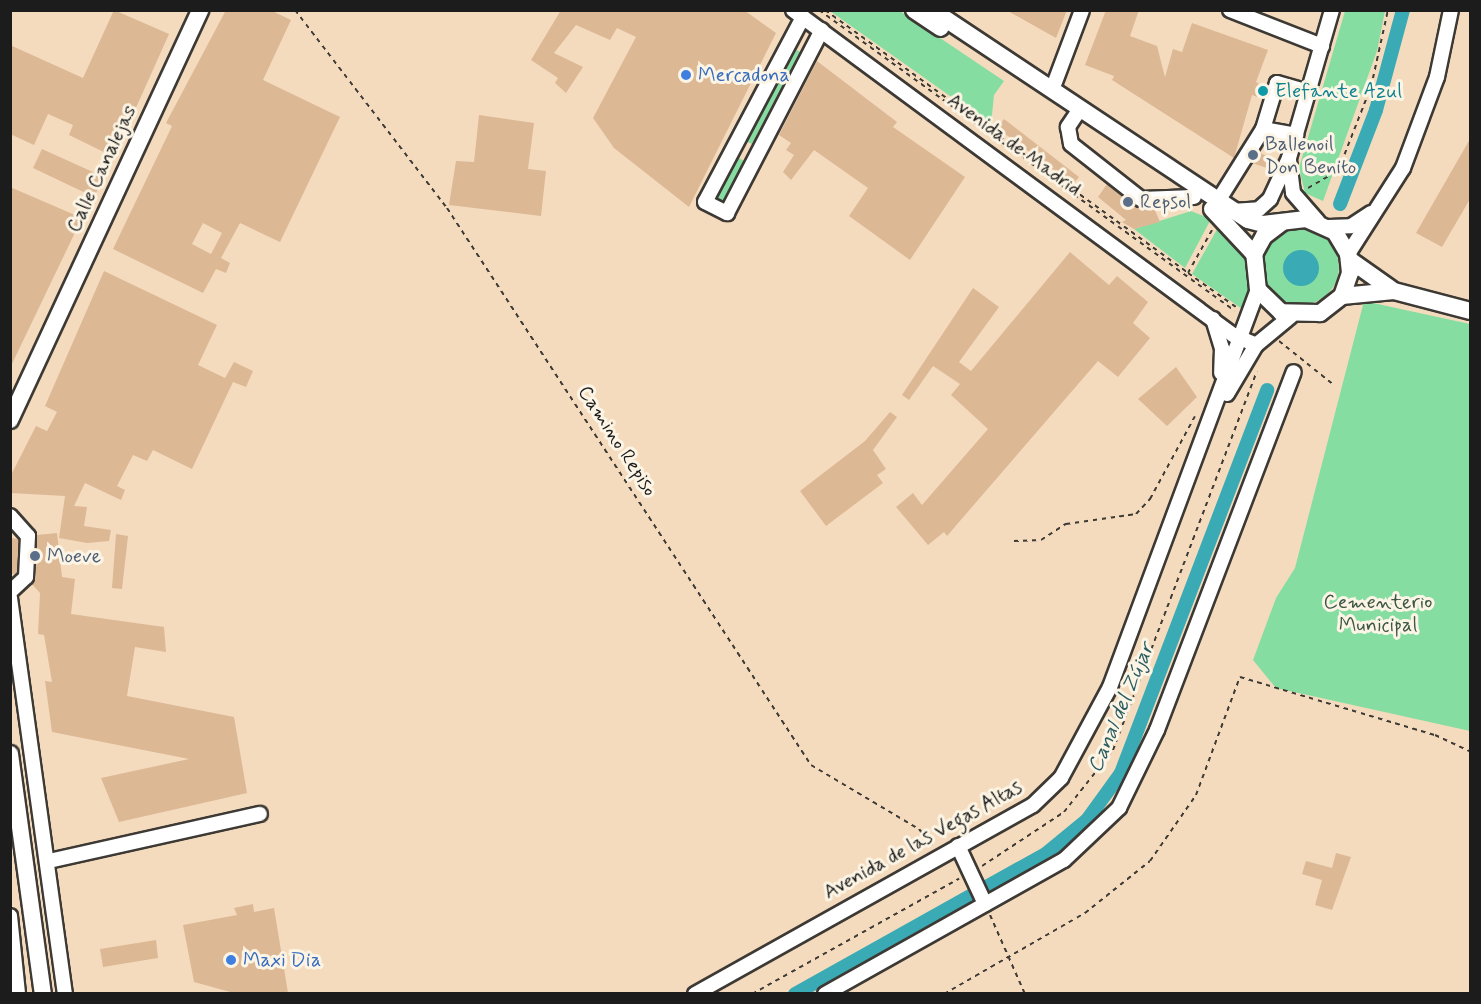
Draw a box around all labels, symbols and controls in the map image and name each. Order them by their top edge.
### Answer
place label: Mercadona [698,63,790,87]
marker: Mercadona [679,68,693,82]
place label: Elefante Azul [1275,79,1398,103]
marker: Elefante Azul [1256,84,1270,98]
street label: Avenida de Madrid [943,89,1085,201]
street label: Calle Canalejas [63,104,141,234]
place label: Ballenoil Don Benito [1265,132,1359,179]
marker: Ballenoil Don Benito [1246,148,1260,162]
place label: Repsol [1140,190,1191,214]
marker: Repsol [1121,195,1135,209]
street label: Camino Repiso [572,381,662,501]
place label: Moeve [47,544,101,568]
marker: Moeve [28,549,42,563]
park label: Cementerio Municipal [1324,591,1432,638]
water label: Canal del Zújar [1082,639,1160,777]
street label: Avenida de las Vegas Altas [820,775,1026,905]
place label: Maxi Dia [243,948,319,972]
marker: Maxi Dia [224,953,238,967]

